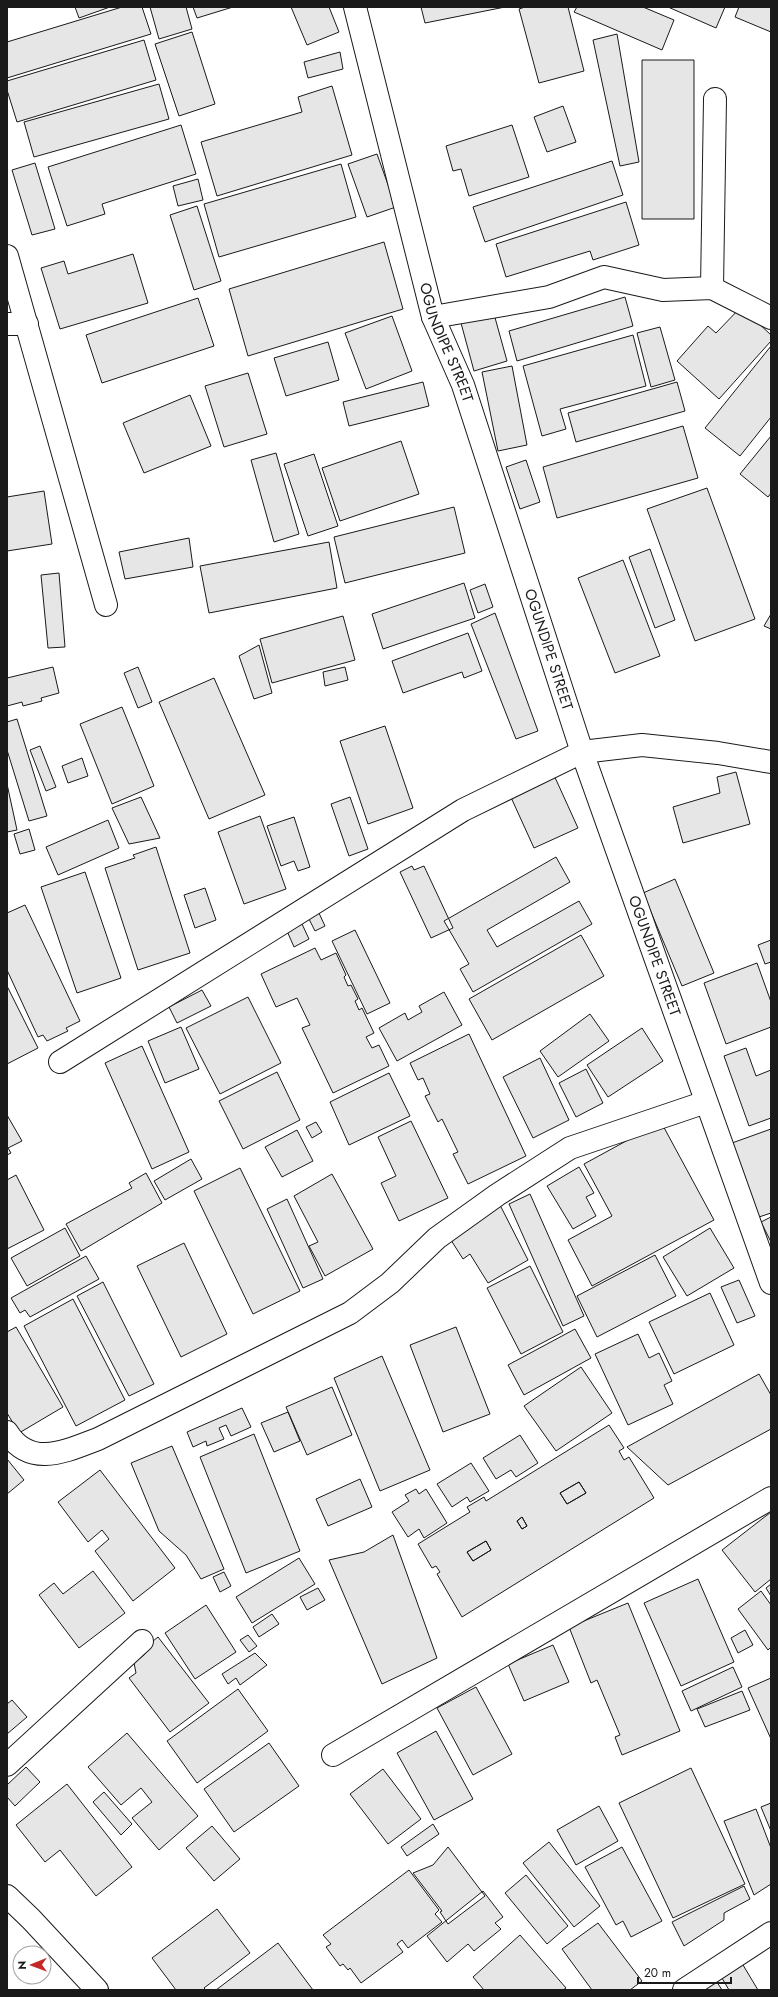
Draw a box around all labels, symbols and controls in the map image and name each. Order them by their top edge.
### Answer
street label: OGUNDIPE STREET [414,280,479,405]
street label: OGUNDIPE STREET [519,586,579,713]
street label: OGUNDIPE STREET [623,892,686,1019]
north arrow [12,1945,52,1985]
scale bar [638,1959,731,1985]
text: N [14,1961,30,1970]
text: 20 m [644,1964,671,1982]

